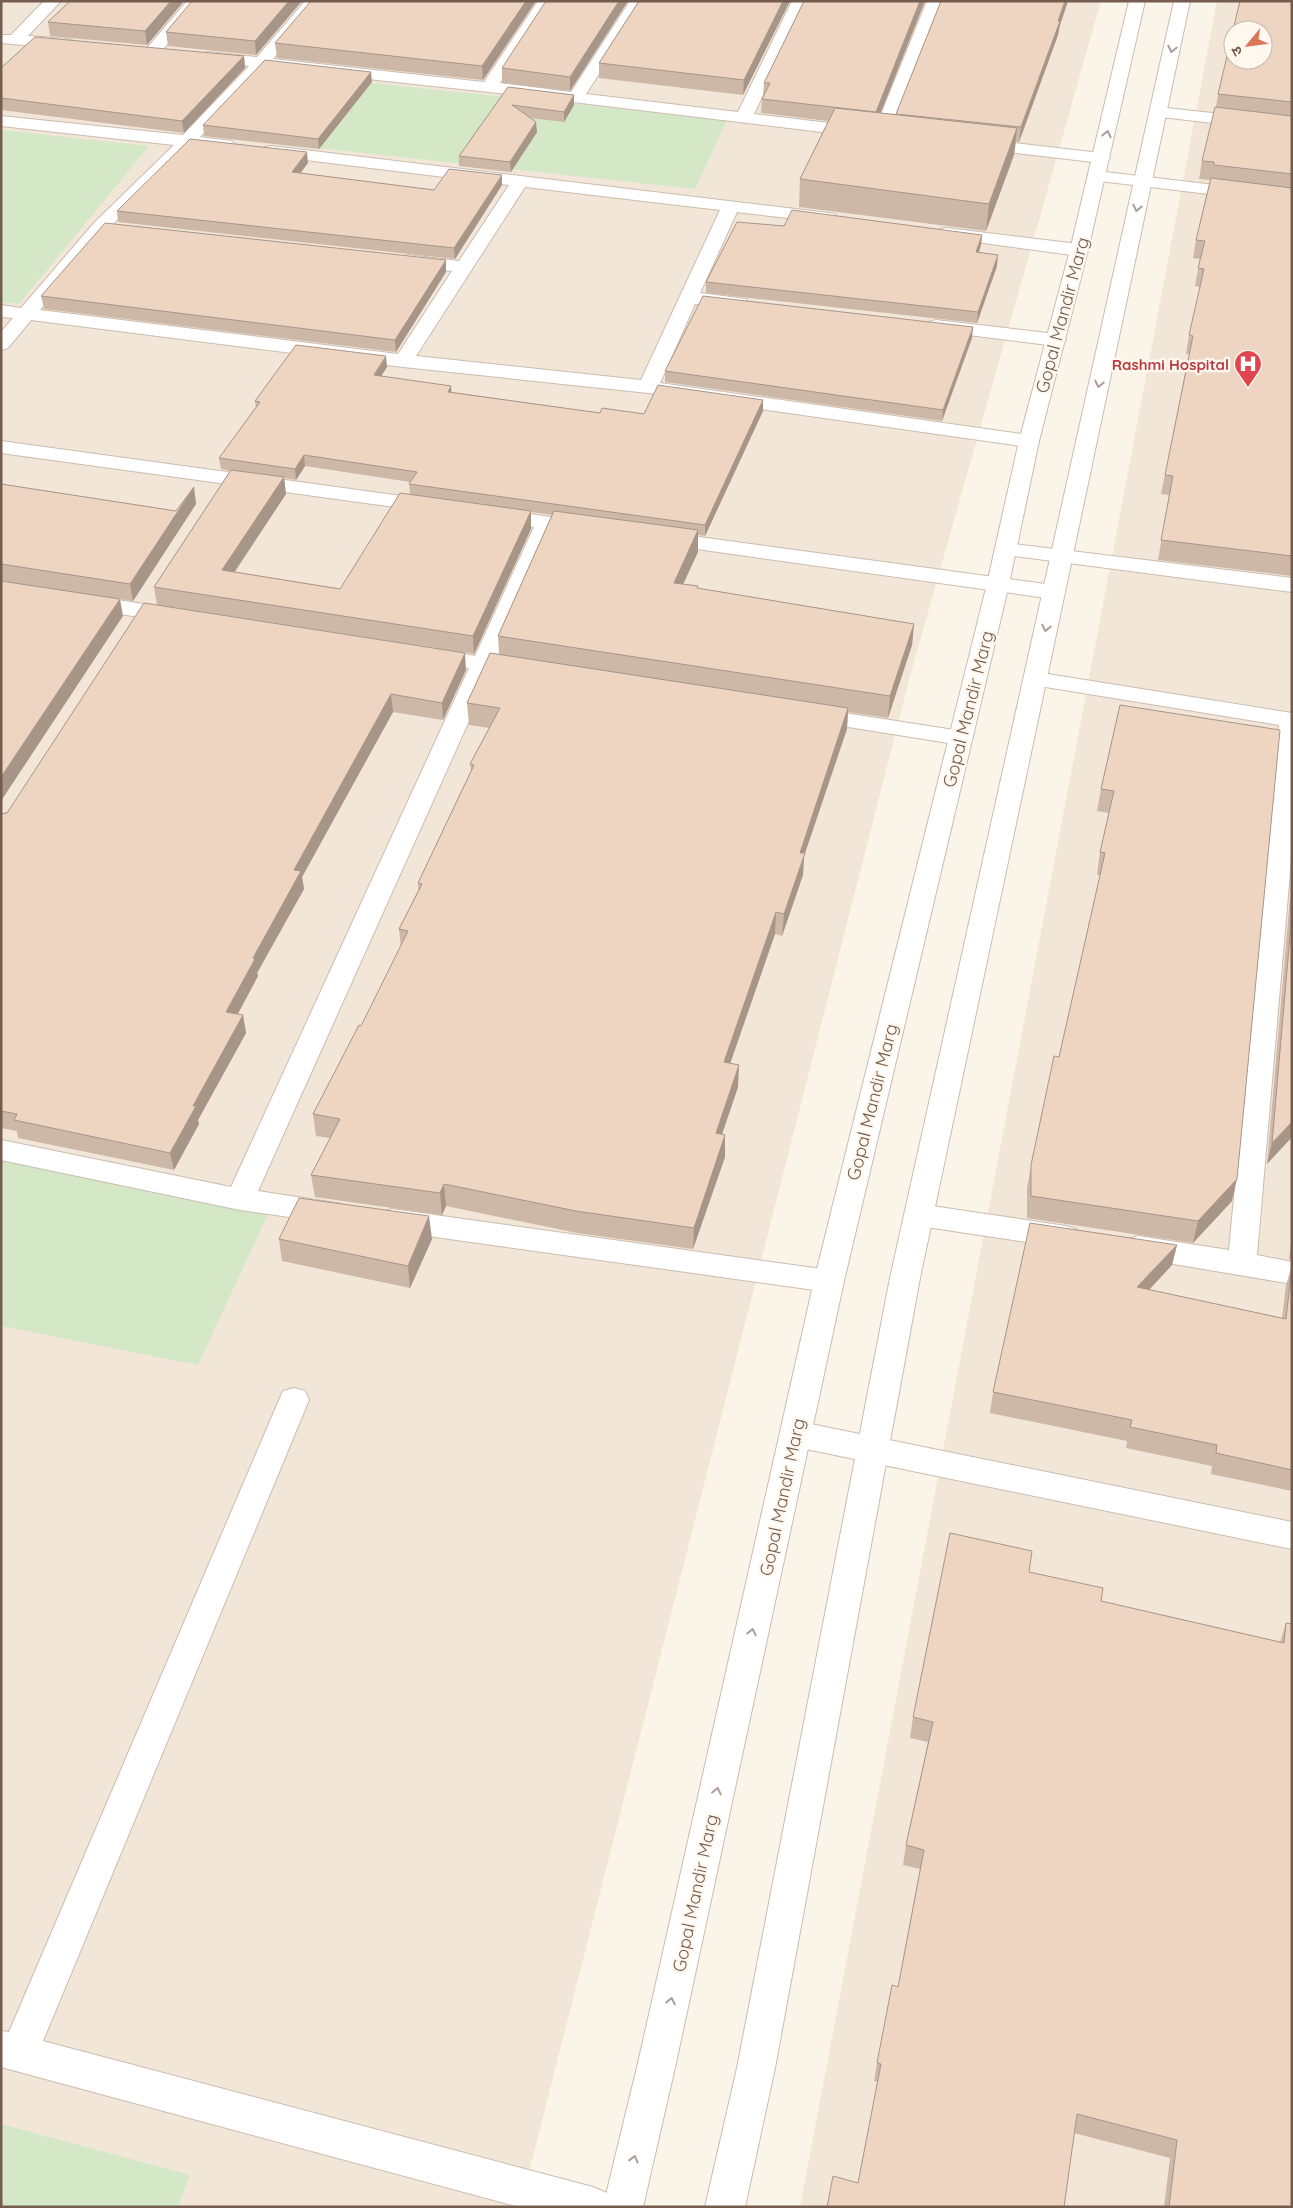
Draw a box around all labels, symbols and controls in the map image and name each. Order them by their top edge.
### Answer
north arrow [1223,20,1273,70]
text: उ [1226,43,1246,59]
one-way arrow [1167,44,1178,53]
one-way arrow [1101,130,1112,139]
one-way arrow [1132,203,1143,212]
street label: Gopal Mandir Marg [1030,234,1094,396]
hospital icon: Rashmi Hospital [1233,349,1263,388]
place label: Rashmi Hospital [1112,355,1229,374]
one-way arrow [1094,379,1105,388]
one-way arrow [1041,623,1051,632]
street label: Gopal Mandir Marg [937,628,999,790]
street label: Gopal Mandir Marg [841,1021,903,1183]
street label: Gopal Mandir Marg [754,1416,810,1578]
one-way arrow [746,1628,757,1637]
one-way arrow [711,1787,722,1796]
street label: Gopal Mandir Marg [667,1812,723,1974]
one-way arrow [665,1997,676,2006]
one-way arrow [628,2155,639,2164]

